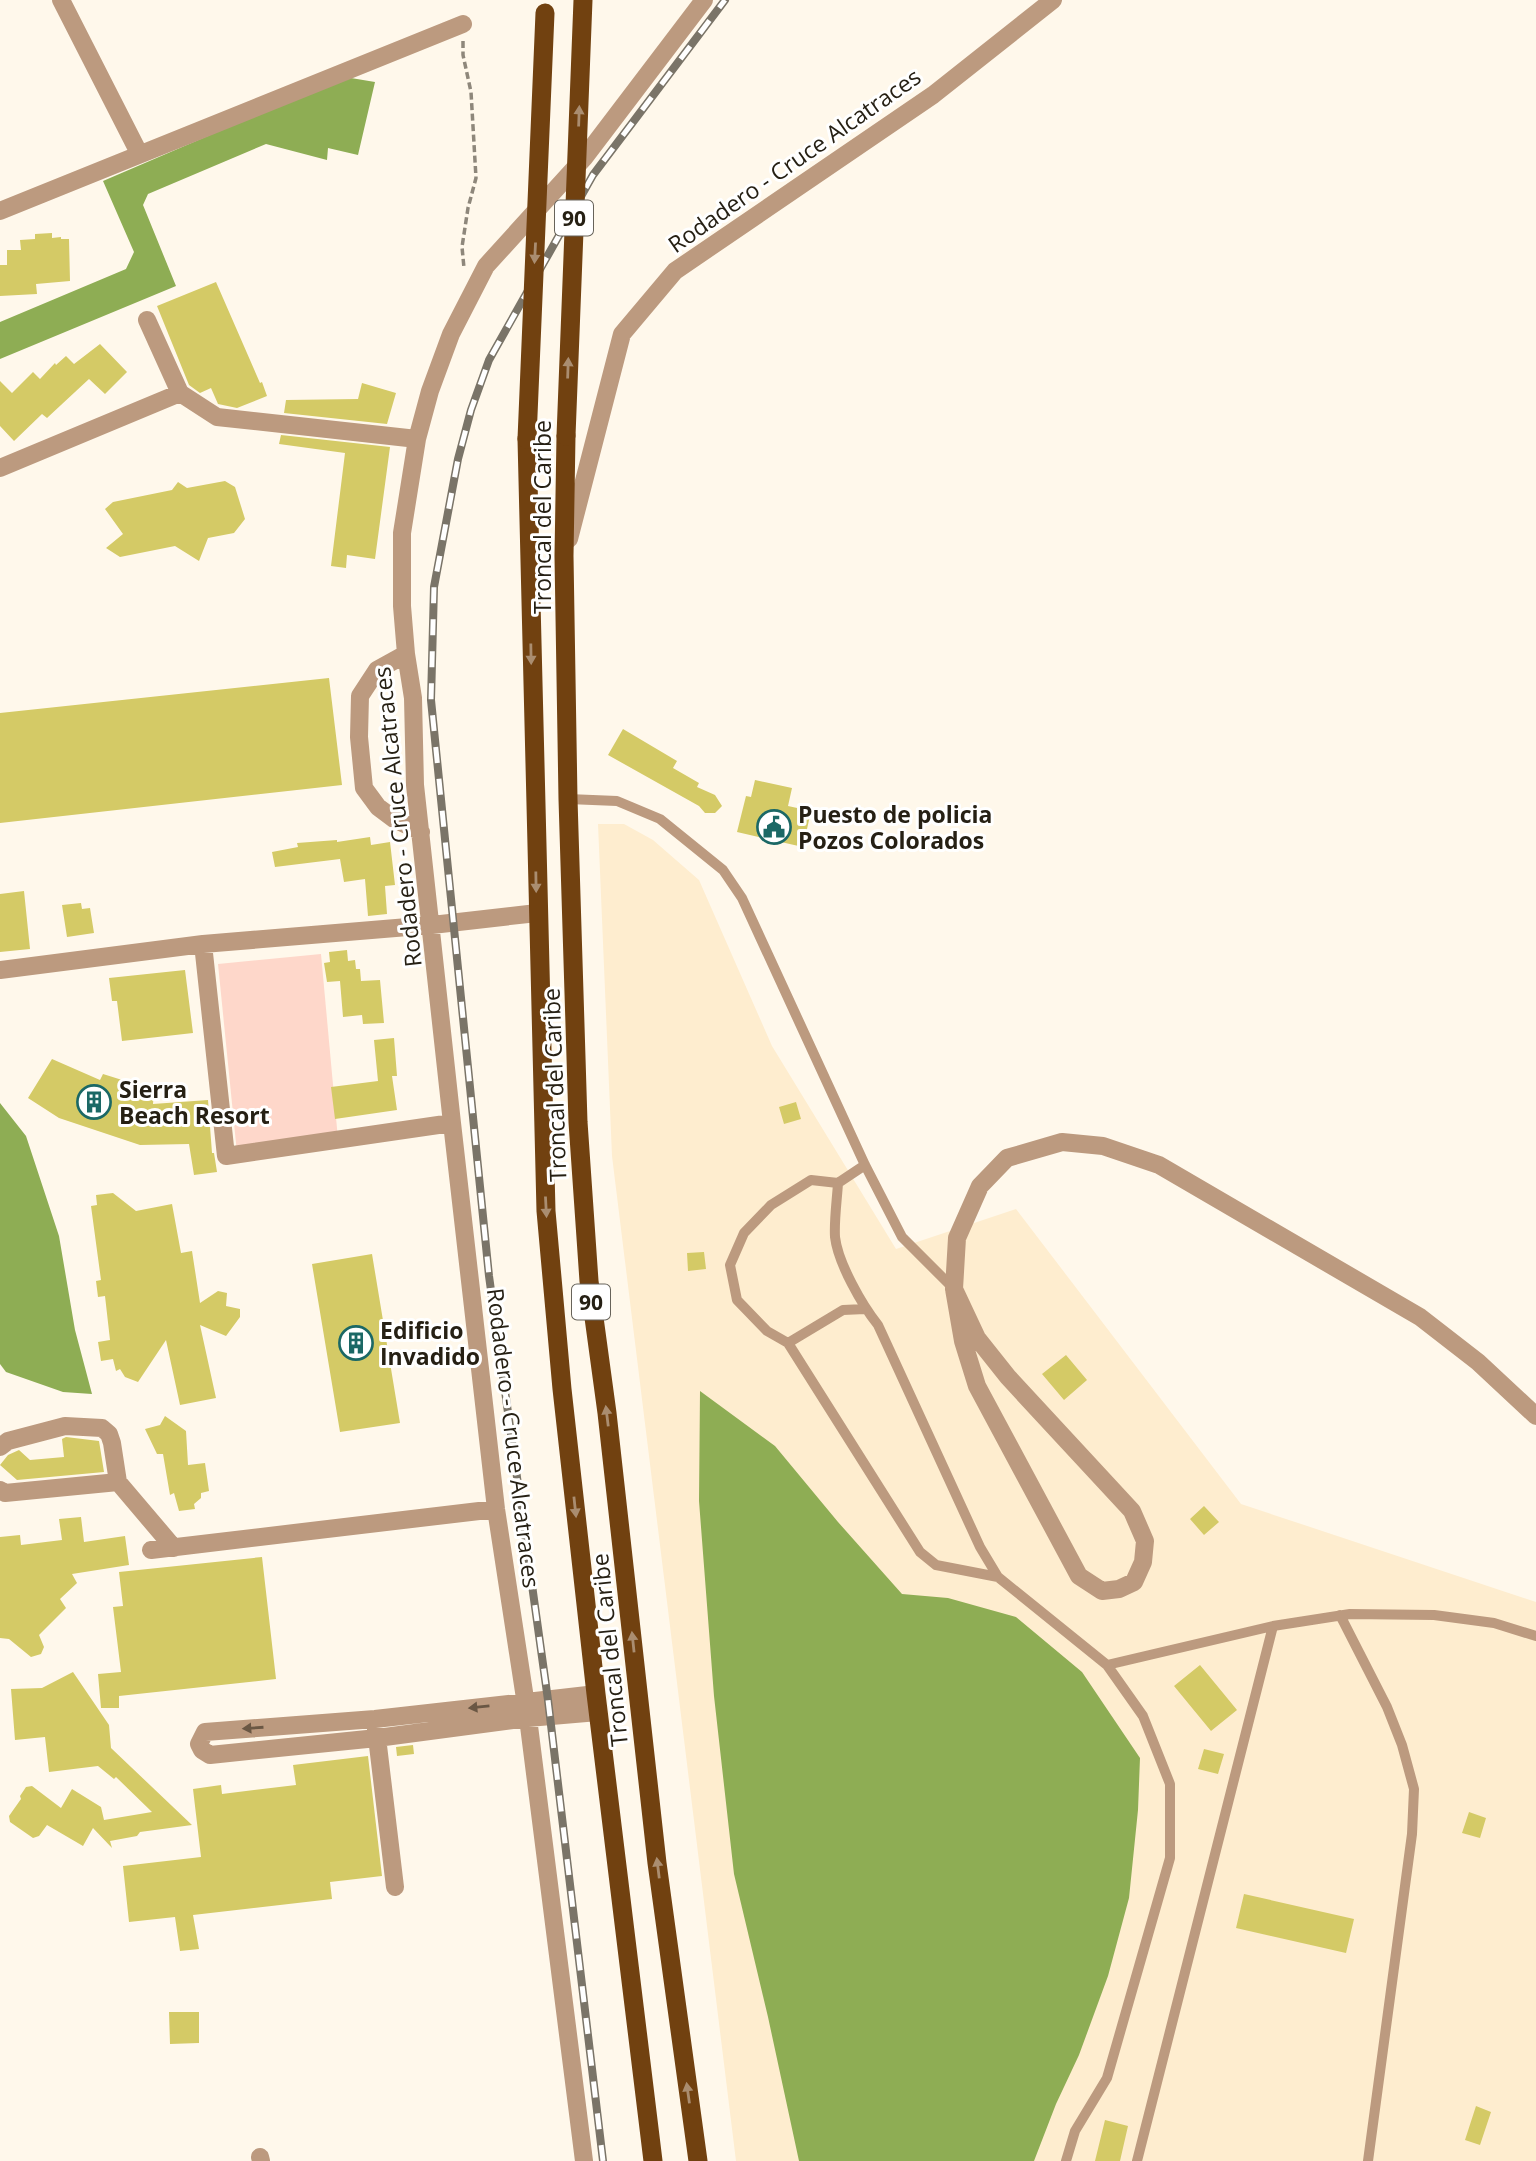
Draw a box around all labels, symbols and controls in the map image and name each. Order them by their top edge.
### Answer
street label: Rodadero - Cruce Alcatraces [661,60,927,260]
one-way arrow [573,105,584,127]
road number: 90 [555,200,593,235]
one-way arrow [529,242,540,264]
one-way arrow [563,357,574,379]
street label: Troncal del Caribe [526,420,558,614]
one-way arrow [526,644,537,666]
street label: Rodadero - Cruce Alcatraces [365,665,429,969]
place label: Puesto de policia Pozos Colorados [798,798,992,856]
public building icon: Puesto de policia Pozos Colorados [755,808,793,846]
one-way arrow [531,871,542,893]
street label: Troncal del Caribe [535,988,573,1182]
place label: Sierra Beach Resort [119,1073,270,1131]
building icon: Sierra Beach Resort [75,1083,113,1121]
one-way arrow [541,1196,552,1218]
road number: 90 [572,1284,610,1320]
street label: Rodadero - Cruce Alcatraces [480,1286,548,1590]
place label: Edificio Invadido [380,1314,480,1372]
building icon: Edificio Invadido [337,1324,375,1362]
one-way arrow [602,1405,613,1427]
one-way arrow [569,1496,580,1518]
street label: Troncal del Caribe [583,1552,635,1748]
one-way arrow [627,1631,638,1653]
one-way arrow [468,1702,490,1713]
one-way arrow [242,1723,264,1734]
one-way arrow [653,1857,664,1879]
one-way arrow [683,2082,694,2104]

